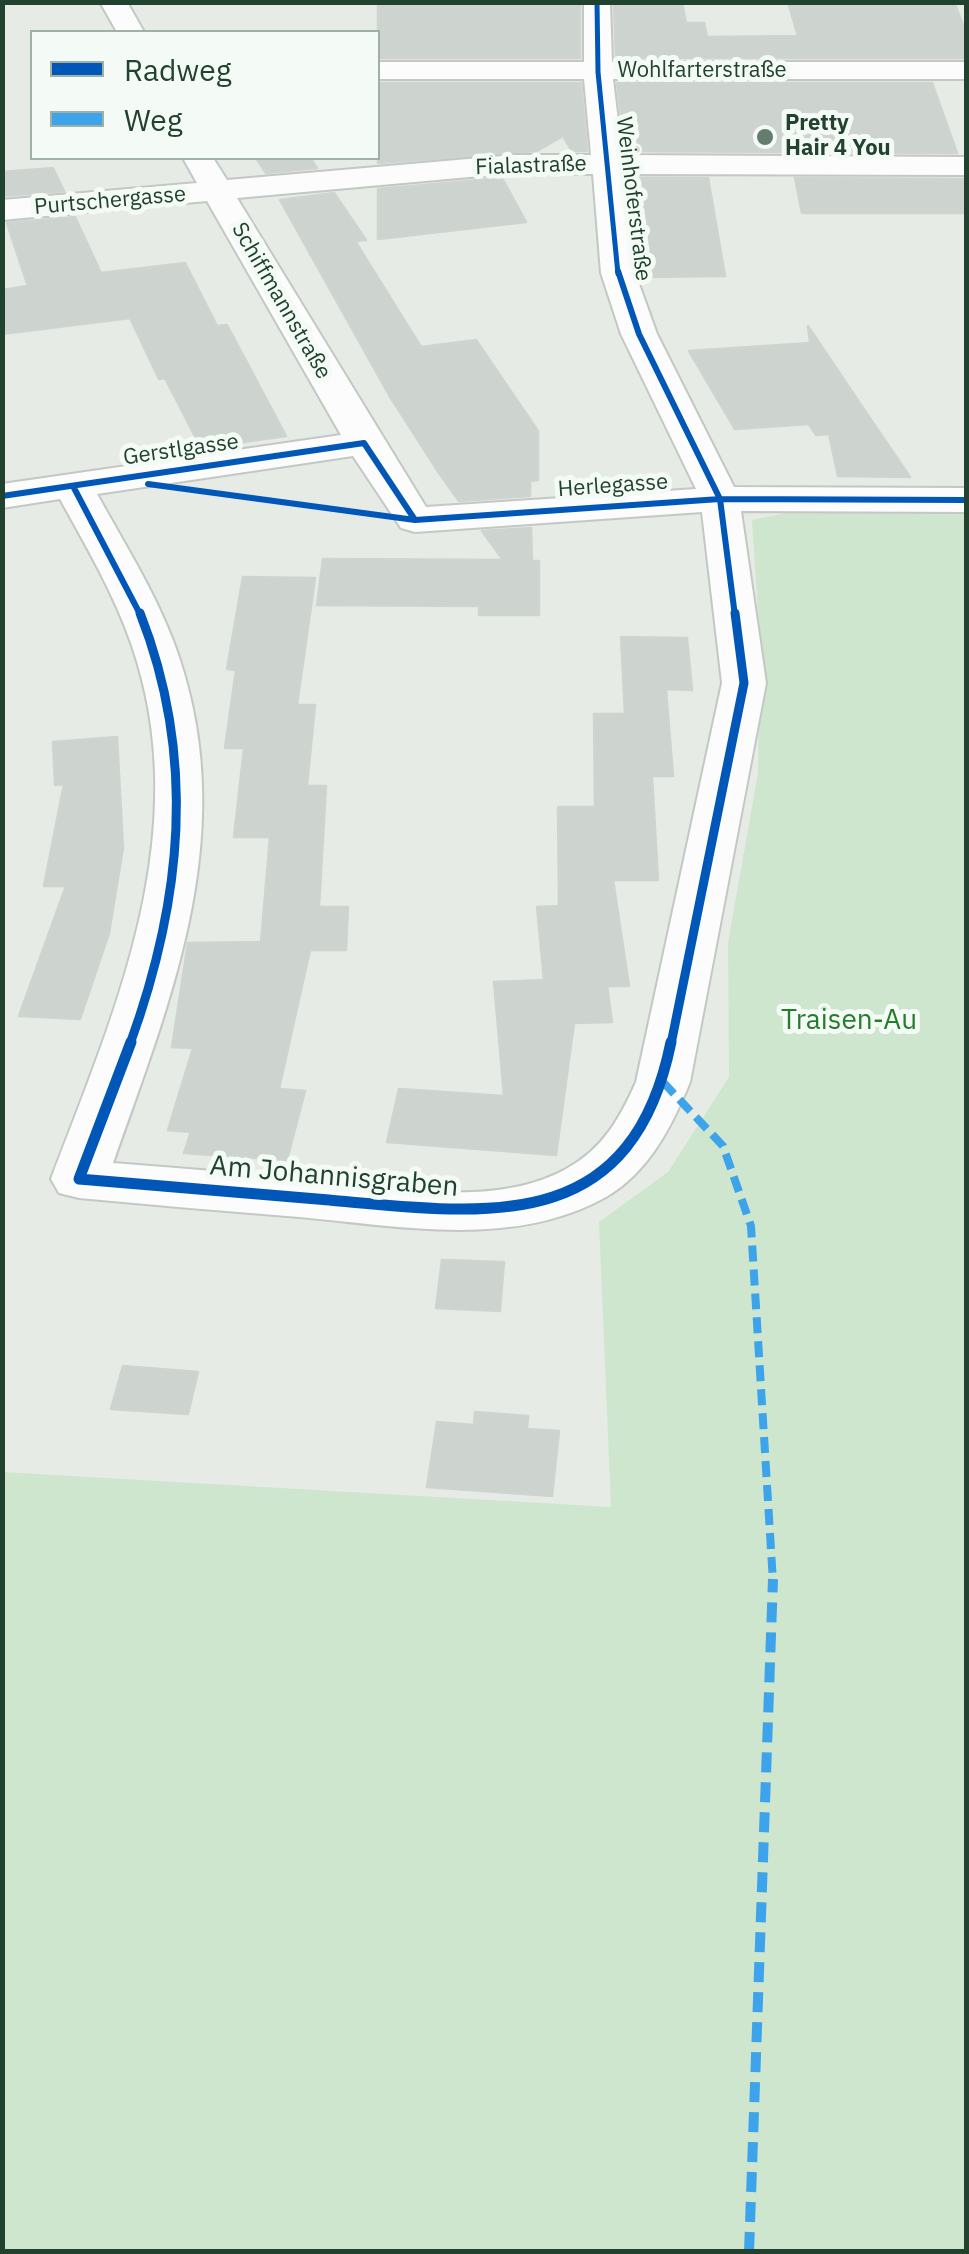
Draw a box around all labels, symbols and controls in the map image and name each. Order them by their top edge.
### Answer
legend [30,30,380,160]
text: Radweg [124,50,232,89]
street label: Wohlfarterstraße [617,58,787,84]
text: Weg [124,100,183,139]
place label: Pretty Hair 4 You [785,111,891,162]
street label: Weinhoferstraße [610,115,656,283]
marker: Pretty Hair 4 You [754,126,776,148]
street label: Fialastraße [475,151,587,181]
street label: Purtschergasse [33,181,187,221]
street label: Schiffmannstraße [226,218,336,384]
street label: Gerstlgasse [122,429,240,471]
street label: Herlegasse [557,469,669,503]
park label: Traisen-Au [781,1004,917,1038]
street label: Am Johannisgraben [208,1149,460,1205]

